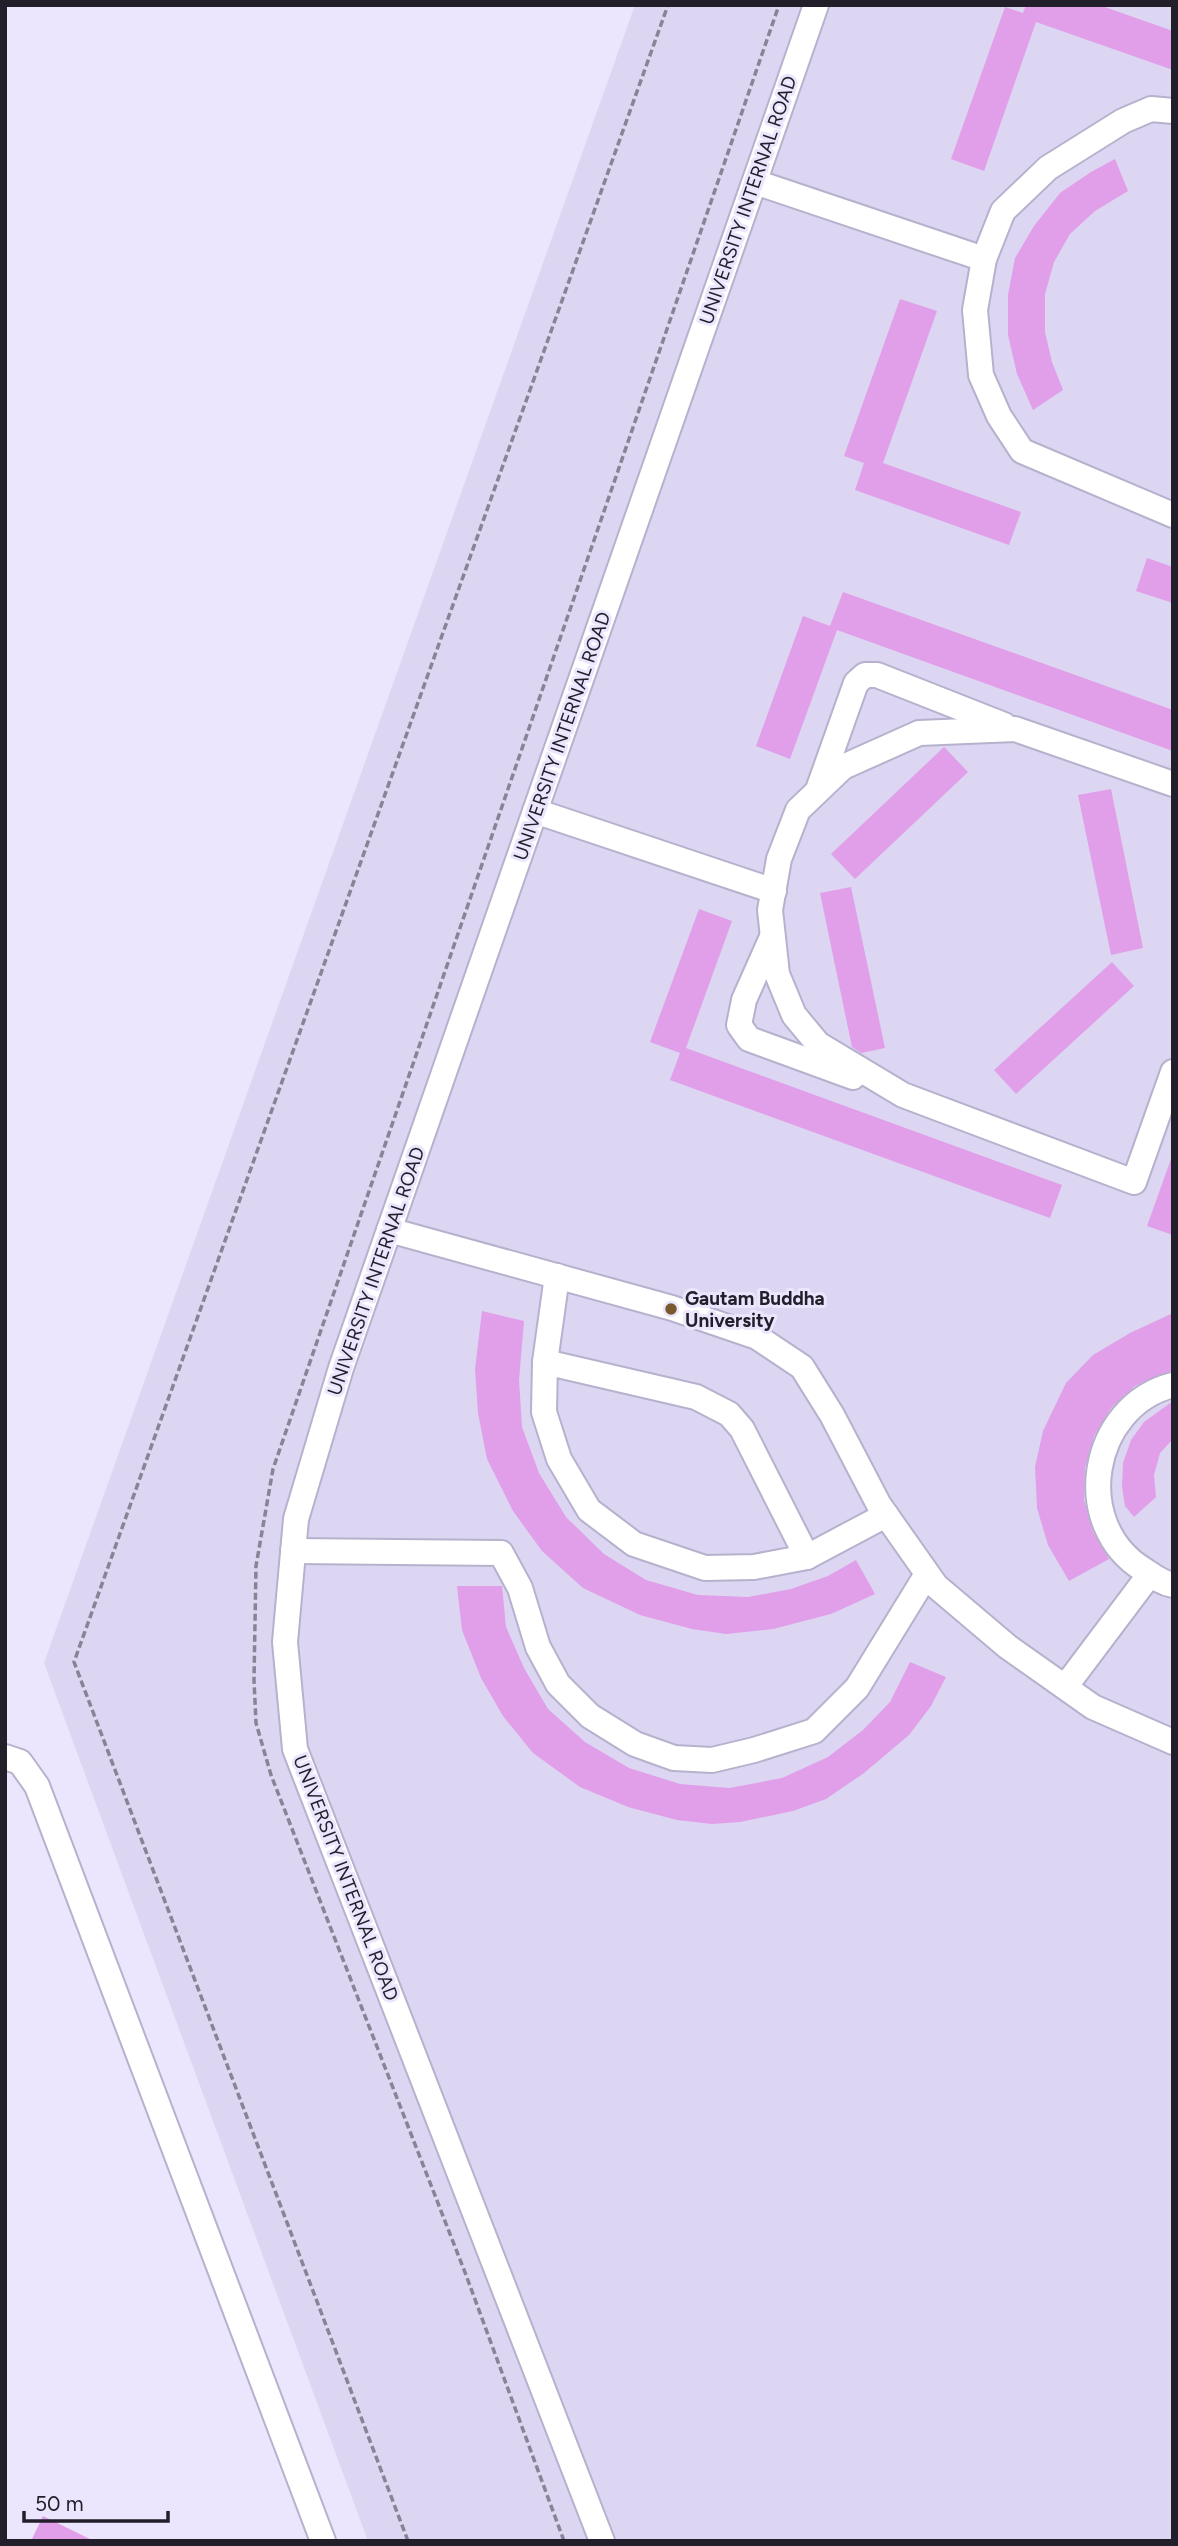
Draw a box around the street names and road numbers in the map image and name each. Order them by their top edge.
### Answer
street label: UNIVERSITY INTERNAL ROAD [695,73,801,327]
street label: UNIVERSITY INTERNAL ROAD [509,609,615,863]
street label: UNIVERSITY INTERNAL ROAD [323,1144,429,1398]
street label: UNIVERSITY INTERNAL ROAD [288,1752,404,2004]

